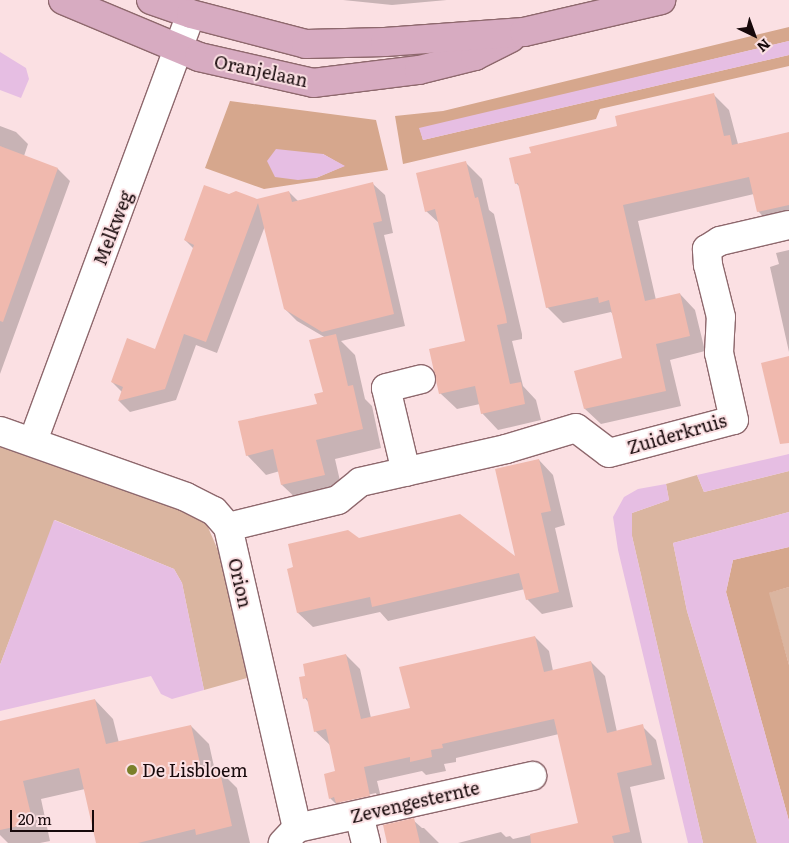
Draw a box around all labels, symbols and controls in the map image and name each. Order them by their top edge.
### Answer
north arrow [729,10,779,60]
text: N [753,35,775,58]
street label: Oranjelaan [212,51,310,91]
street label: Melkweg [89,188,137,268]
street label: Zuiderkruis [625,410,729,458]
street label: Orion [224,556,256,610]
place label: De Lisbloem [142,759,248,781]
marker: De Lisbloem [126,764,138,776]
street label: Zevengesternte [348,777,482,827]
scale bar [12,800,96,832]
text: 20 m [18,807,52,830]

